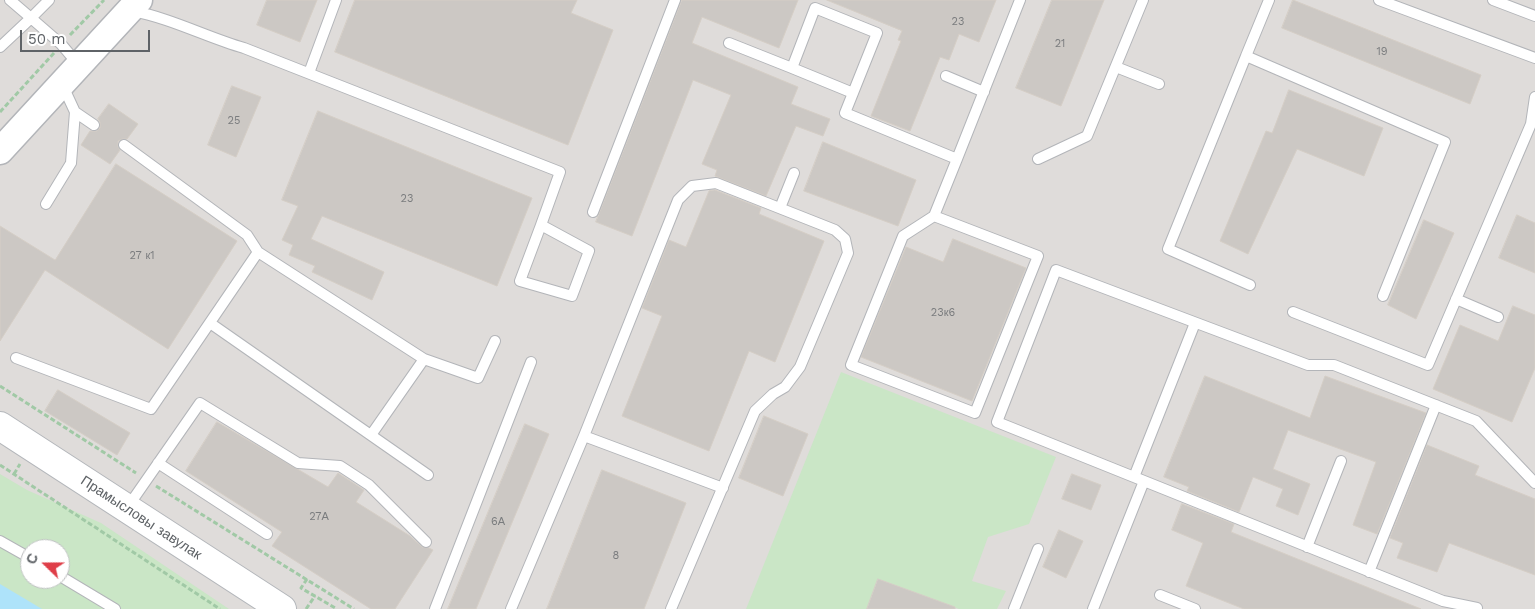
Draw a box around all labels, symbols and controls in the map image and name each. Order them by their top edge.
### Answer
house number: 23 [952,15,964,29]
scale bar [22,20,152,52]
text: 50 m [28,30,65,48]
house number: 21 [1055,37,1065,51]
house number: 19 [1376,45,1388,59]
house number: 25 [228,114,240,128]
house number: 23 [401,192,413,206]
house number: 27 к1 [129,249,155,263]
house number: 23к6 [931,306,955,320]
street label: Прамысловы завулак [77,473,205,563]
house number: 27А [309,510,329,524]
house number: 6А [491,515,505,529]
north arrow [20,539,70,589]
house number: 8 [613,549,619,563]
text: С [23,551,41,566]

